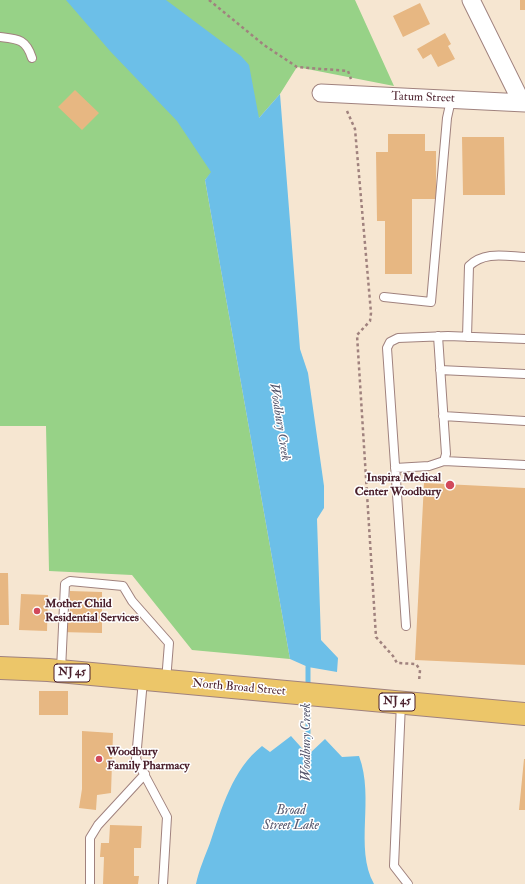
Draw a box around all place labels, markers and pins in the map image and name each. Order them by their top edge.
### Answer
place label: Inspira Medical Center Woodbury [355,471,441,499]
marker: Inspira Medical Center Woodbury [444,479,456,491]
place label: Mother Child Residential Services [45,597,139,625]
marker: Mother Child Residential Services [32,606,42,616]
place label: Woodbury Family Pharmacy [107,745,190,773]
marker: Woodbury Family Pharmacy [94,754,104,764]

